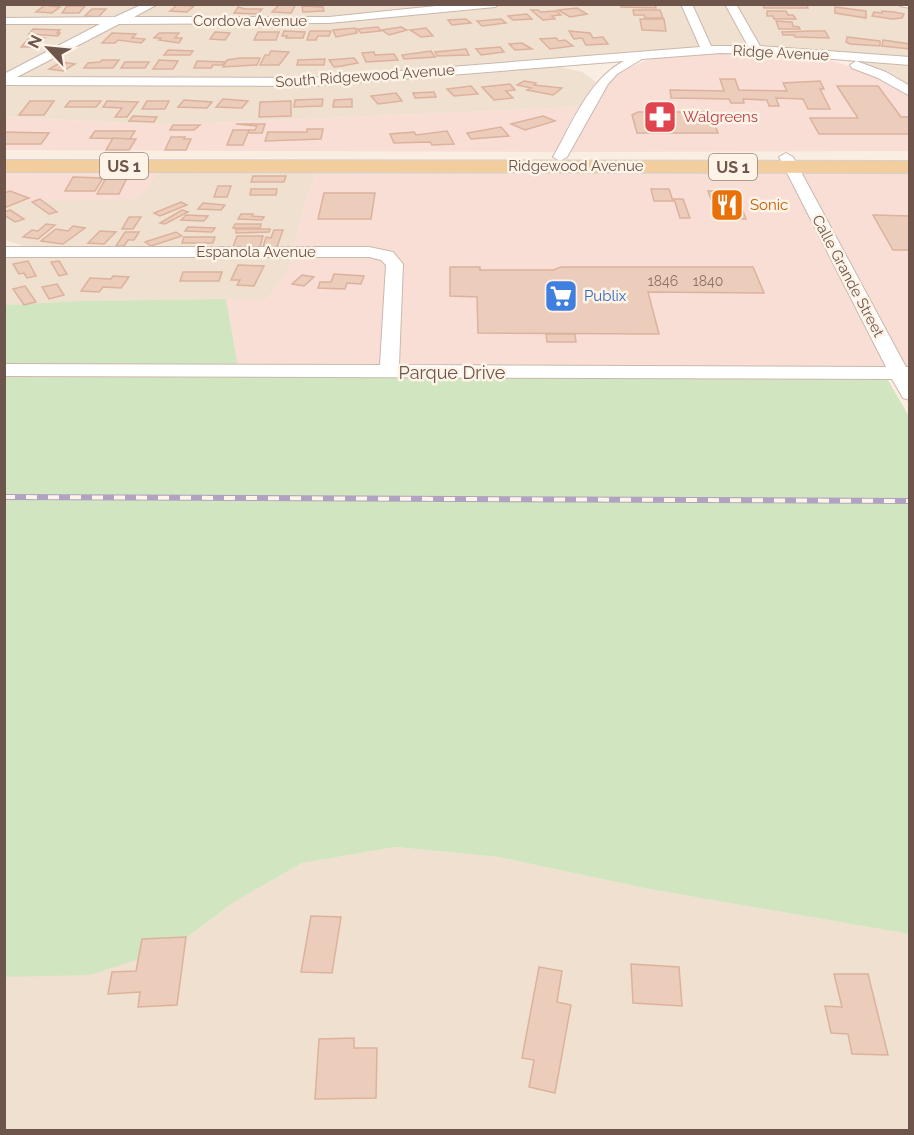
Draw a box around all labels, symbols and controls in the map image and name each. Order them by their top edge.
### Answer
street label: Cordova Avenue [193,12,307,30]
north arrow [18,18,78,78]
text: N [24,32,46,51]
street label: Ridge Avenue [732,41,830,65]
street label: South Ridgewood Avenue [275,61,456,91]
pharmacy icon: Walgreens [642,99,678,135]
place label: Walgreens [683,108,758,126]
road number: US 1 [100,153,148,179]
road number: US 1 [709,154,757,180]
street label: Ridgewood Avenue [508,157,644,175]
restaurant icon: Sonic [709,187,745,223]
place label: Sonic [750,196,788,214]
street label: Calle Grande Street [808,212,888,340]
street label: Espanola Avenue [196,243,316,261]
house number: 1846 [648,273,678,289]
house number: 1840 [693,273,723,289]
supermarket icon: Publix [543,278,579,314]
place label: Publix [584,287,627,305]
street label: Parque Drive [399,362,506,383]

